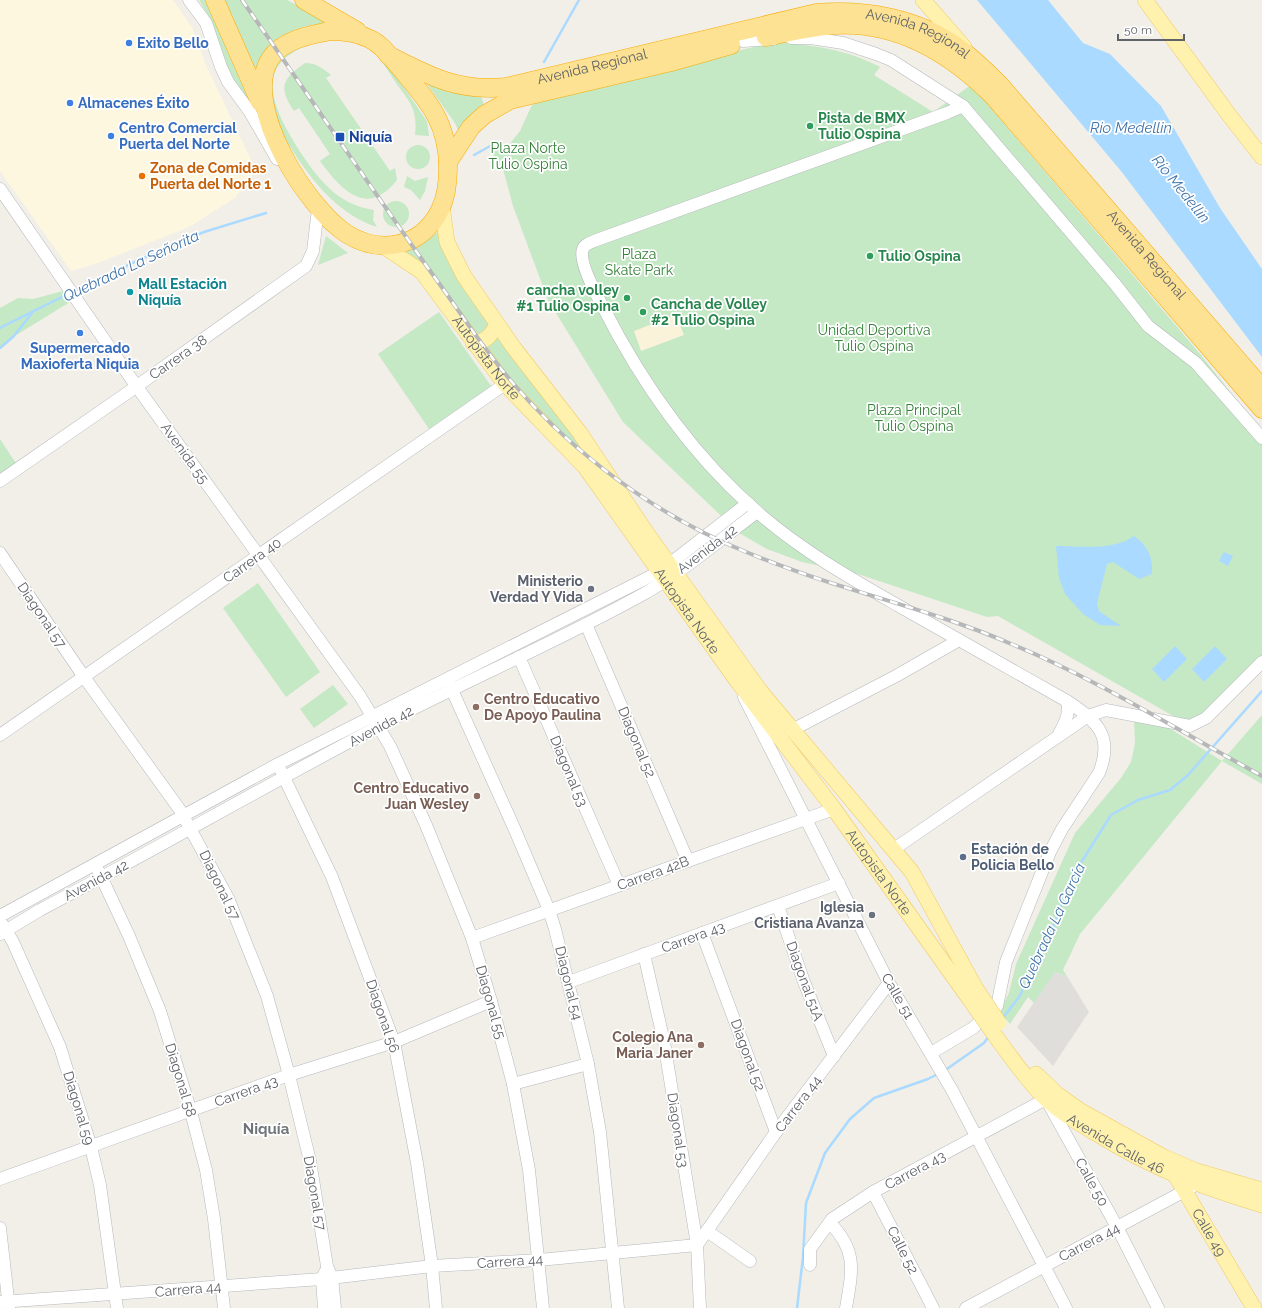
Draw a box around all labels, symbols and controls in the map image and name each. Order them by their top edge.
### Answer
street label: Avenida Regional [865,6,973,62]
scale bar [1118,16,1184,42]
text: 50 m [1124,23,1152,37]
place label: Exito Bello [137,35,209,51]
marker: Exito Bello [124,38,134,48]
street label: Avenida Regional [536,46,649,87]
place label: Almacenes Éxito [78,94,190,111]
marker: Almacenes Éxito [65,98,75,108]
place label: Pista de BMX Tulio Ospina [818,110,906,142]
water label: Rio Medellin [1090,119,1172,137]
place label: Centro Comercial Puerta del Norte [119,120,237,152]
marker: Pista de BMX Tulio Ospina [805,121,815,131]
place label: Niquía [349,129,392,145]
marker: Centro Comercial Puerta del Norte [106,131,116,141]
marker: Niquía [334,131,346,143]
park label: Plaza Norte Tulio Ospina [488,140,568,172]
water label: Río Medellín [1148,152,1214,226]
place label: Zona de Comidas Puerta del Norte 1 [150,160,271,192]
marker: Zona de Comidas Puerta del Norte 1 [137,171,147,181]
street label: Avenida Regional [1104,207,1190,303]
water label: Quebrada La Señorita [60,226,202,306]
park label: Plaza Skate Park [605,246,674,278]
place label: Tulio Ospina [878,248,961,264]
marker: Tulio Ospina [865,251,875,261]
place label: Mall Estación Niquía [138,276,227,308]
place label: cancha volley #1 Tulio Ospina [516,282,619,314]
marker: Mall Estación Niquía [125,287,135,297]
marker: cancha volley #1 Tulio Ospina [622,293,632,303]
place label: Cancha de Volley #2 Tulio Ospina [651,296,767,328]
marker: Cancha de Volley #2 Tulio Ospina [638,307,648,317]
street label: Autopista Norte [449,312,524,403]
park label: Unidad Deportiva Tulio Ospina [817,322,931,354]
marker: Supermercado Maxioferta Niquia [75,328,85,338]
street label: Carrera 38 [146,331,210,383]
place label: Supermercado Maxioferta Niquia [21,340,139,372]
park label: Plaza Principal Tulio Ospina [867,402,961,434]
street label: Avenida 55 [158,420,213,487]
street label: Avenida 42 [674,521,740,577]
street label: Carrera 40 [220,534,284,586]
street label: Autopista Norte [651,565,723,657]
place label: Ministerio Verdad Y Vida [490,573,584,605]
street label: Diagonal 57 [14,579,70,651]
marker: Ministerio Verdad Y Vida [586,584,596,594]
place label: Centro Educativo De Apoyo Paulina [484,691,601,723]
street label: Avenida 42 [346,702,416,750]
marker: Centro Educativo De Apoyo Paulina [471,702,481,712]
street label: Diagonal 52 [615,704,659,780]
street label: Diagonal 53 [547,733,591,809]
place label: Centro Educativo Juan Wesley [353,780,470,812]
marker: Centro Educativo Juan Wesley [472,791,482,801]
street label: Autopista Norte [843,826,915,918]
place label: Estación de Policia Bello [971,841,1055,873]
street label: Diagonal 57 [196,848,244,923]
marker: Estación de Policia Bello [958,852,968,862]
street label: Carrera 42B [615,853,691,893]
street label: Avenida 42 [61,856,131,904]
water label: Quebrada La García [1015,860,1089,992]
place label: Iglesia Cristiana Avanza [754,899,864,931]
marker: Iglesia Cristiana Avanza [867,910,877,920]
street label: Carrera 43 [659,918,727,956]
street label: Diagonal 51A [783,939,827,1023]
street label: Diagonal 54 [552,944,586,1022]
street label: Diagonal 55 [473,963,509,1041]
street label: Calle 51 [879,970,917,1022]
street label: Diagonal 56 [363,977,403,1055]
street label: Diagonal 52 [728,1017,768,1093]
place label: Colegio Ana Maria Janer [612,1029,694,1061]
marker: Colegio Ana Maria Janer [696,1040,706,1050]
street label: Diagonal 58 [162,1041,200,1119]
street label: Diagonal 59 [60,1069,98,1147]
street label: Carrera 43 [212,1072,280,1110]
street label: Carrera 44 [772,1072,825,1135]
street label: Diagonal 53 [664,1091,692,1169]
street label: Avenida Calle 46 [1065,1110,1167,1177]
district label: Niquía [243,1120,290,1138]
street label: Carrera 43 [882,1147,948,1193]
street label: Diagonal 57 [301,1154,330,1232]
street label: Calle 50 [1072,1155,1112,1209]
street label: Calle 49 [1189,1206,1229,1259]
street label: Carrera 44 [1056,1219,1122,1265]
street label: Calle 52 [884,1223,922,1277]
street label: Carrera 44 [476,1251,544,1271]
street label: Carrera 44 [154,1278,222,1300]

